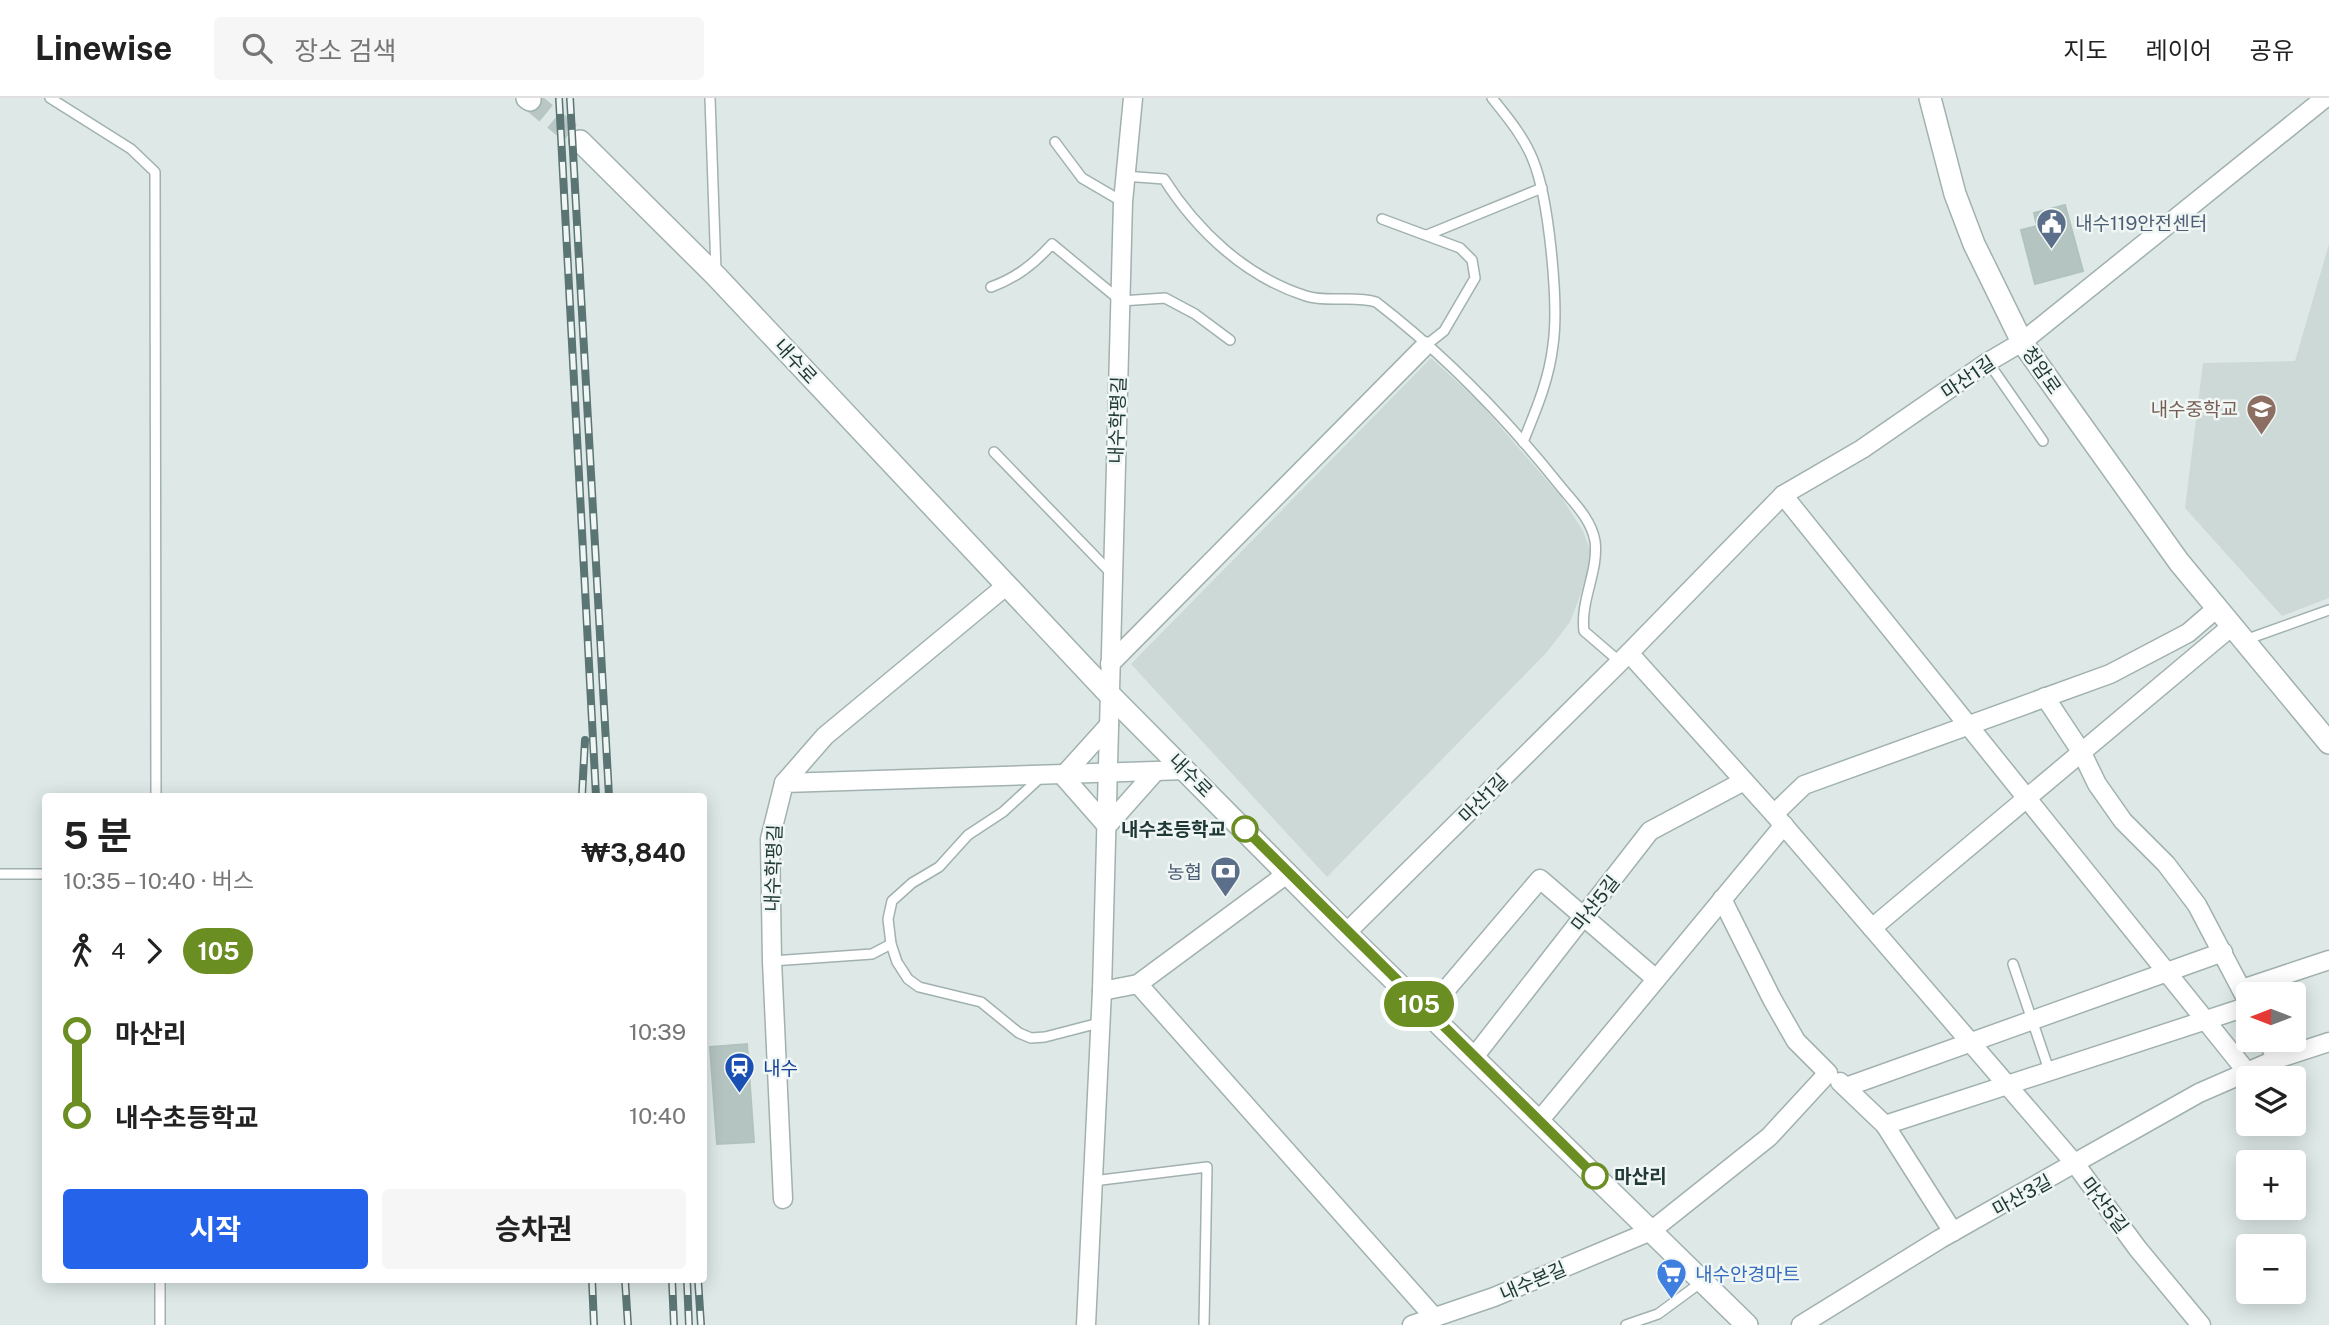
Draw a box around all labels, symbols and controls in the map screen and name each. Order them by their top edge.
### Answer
search box [214,17,704,80]
text: Linewise [35,29,172,67]
icon: search [238,29,276,67]
text: 장소 검색 [294,35,396,66]
text: 지도 [2063,36,2108,64]
text: 레이어 [2146,36,2212,64]
text: 공유 [2250,36,2294,64]
public building icon: 내수119안전센터 [2035,206,2069,250]
place label: 내수119안전센터 [2075,212,2207,234]
street label: 내수로 [770,334,822,388]
street label: 청암로 [2018,342,2066,398]
street label: 마산1길 [1937,351,1999,403]
street label: 내수학평길 [1104,376,1130,464]
school or university icon: 내수중학교 [2244,392,2278,436]
place label: 내수중학교 [2151,398,2238,420]
street label: 내수로 [1165,749,1217,801]
street label: 마산1길 [1454,769,1512,827]
text: 5 분 [63,813,132,858]
marker: 내수초등학교 [1232,816,1258,842]
place label: 내수초등학교 [1121,818,1226,840]
street label: 내수학평길 [760,824,786,912]
text: ₩3,840 [581,837,686,868]
bank icon: 농협 [1208,855,1242,899]
place label: 농협 [1167,861,1202,883]
text: 10:35 – 10:40 · 버스 [63,867,254,894]
street label: 마산5길 [1566,871,1624,935]
icon: walk [63,932,101,970]
icon: forward [135,932,173,970]
text: 4 [111,937,125,964]
text: 105 [197,937,239,965]
line badge: 105 [1379,981,1459,1027]
north arrow [2236,982,2306,1052]
map controls [2236,982,2306,1304]
text: 105 [1398,990,1440,1018]
text: 마산리 [115,1018,187,1049]
text: 10:39 [629,1018,686,1045]
station icon: 내수 [723,1051,757,1095]
place label: 내수 [763,1057,798,1079]
button: layers [2236,1066,2306,1136]
text: 내수초등학교 [115,1102,259,1133]
text: 10:40 [629,1102,686,1129]
button: + [2236,1150,2306,1220]
marker: 마산리 [1582,1163,1608,1189]
place label: 마산리 [1614,1165,1666,1187]
street label: 마산3길 [1988,1170,2056,1220]
street label: 마산5길 [2077,1173,2133,1237]
button: 시작 [63,1189,368,1269]
button: 승차권 [382,1189,686,1269]
button: − [2236,1234,2306,1304]
street label: 내수본길 [1497,1257,1569,1305]
supermarket icon: 내수안경마트 [1655,1257,1689,1301]
place label: 내수안경마트 [1695,1263,1800,1285]

